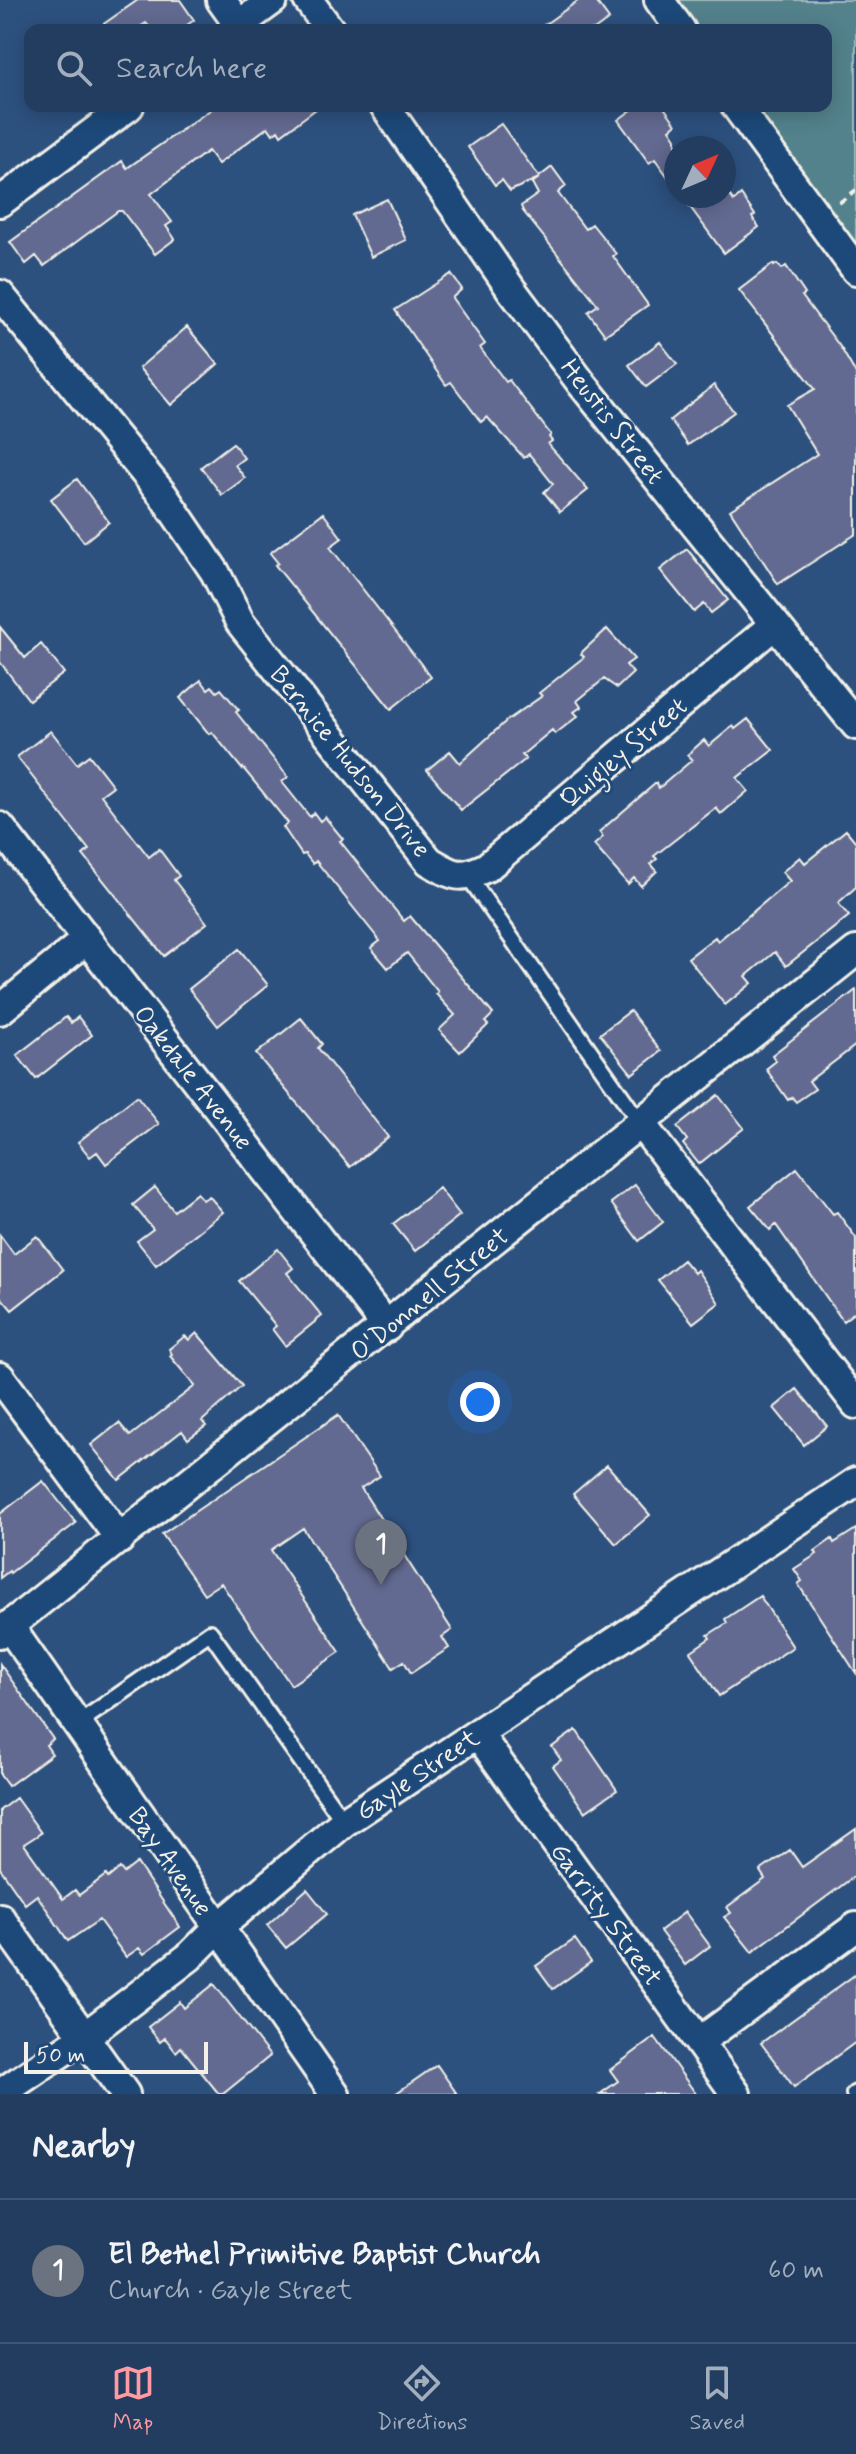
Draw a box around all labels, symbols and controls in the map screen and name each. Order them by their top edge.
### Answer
search box [24,24,832,112]
icon: search [52,46,96,90]
text: Search here [116,49,267,88]
north arrow [664,136,736,208]
street label: Heustis Street [552,352,671,492]
street label: Bernice Hudson Drive [261,659,438,866]
street label: Quigley Street [553,690,697,819]
street label: Oakdale Avenue [125,999,260,1158]
street label: O'Donnell Street [344,1220,517,1369]
your location [460,1382,500,1422]
pin: 1 [355,1519,407,1585]
street label: Gayle Street [350,1722,486,1829]
street label: Bay Avenue [119,1801,219,1924]
street label: Garrity Street [542,1837,669,1994]
scale bar [24,2038,208,2074]
text: 50 m [36,2042,85,2070]
text: Nearby [32,2124,136,2169]
text: El Bethel Primitive Baptist Church [108,2235,541,2274]
text: 1 [52,2254,64,2288]
text: 60 m [768,2254,824,2288]
text: Church · Gayle Street [108,2274,352,2308]
tab: Map [111,2361,155,2437]
tab: Directions [377,2361,467,2437]
tab: Saved [689,2361,745,2437]

